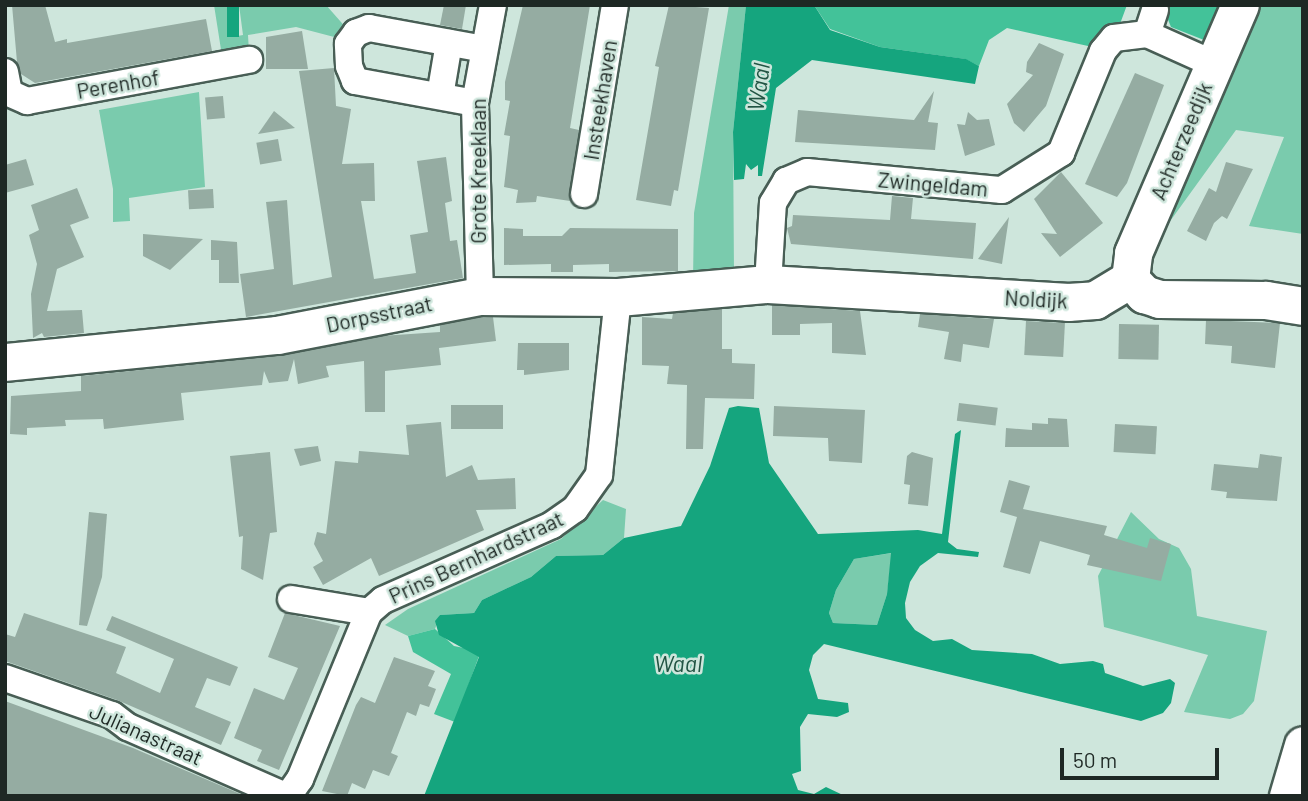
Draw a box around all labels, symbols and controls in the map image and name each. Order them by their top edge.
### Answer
street label: Insteekhaven [578,38,622,162]
water label: Waal [741,61,775,113]
street label: Perenhof [75,64,161,104]
street label: Achterzeedijk [1145,78,1217,204]
street label: Grote Kreeklaan [465,98,491,244]
street label: Zwingeldam [877,167,989,201]
street label: Noldijk [1004,285,1068,313]
street label: Dorpsstraat [324,290,434,338]
street label: Prins Bernhardstraat [385,505,567,609]
water label: Waal [654,649,702,677]
street label: Julianastraat [86,698,206,770]
scale bar [1063,734,1222,778]
text: 50 m [1073,747,1117,772]

